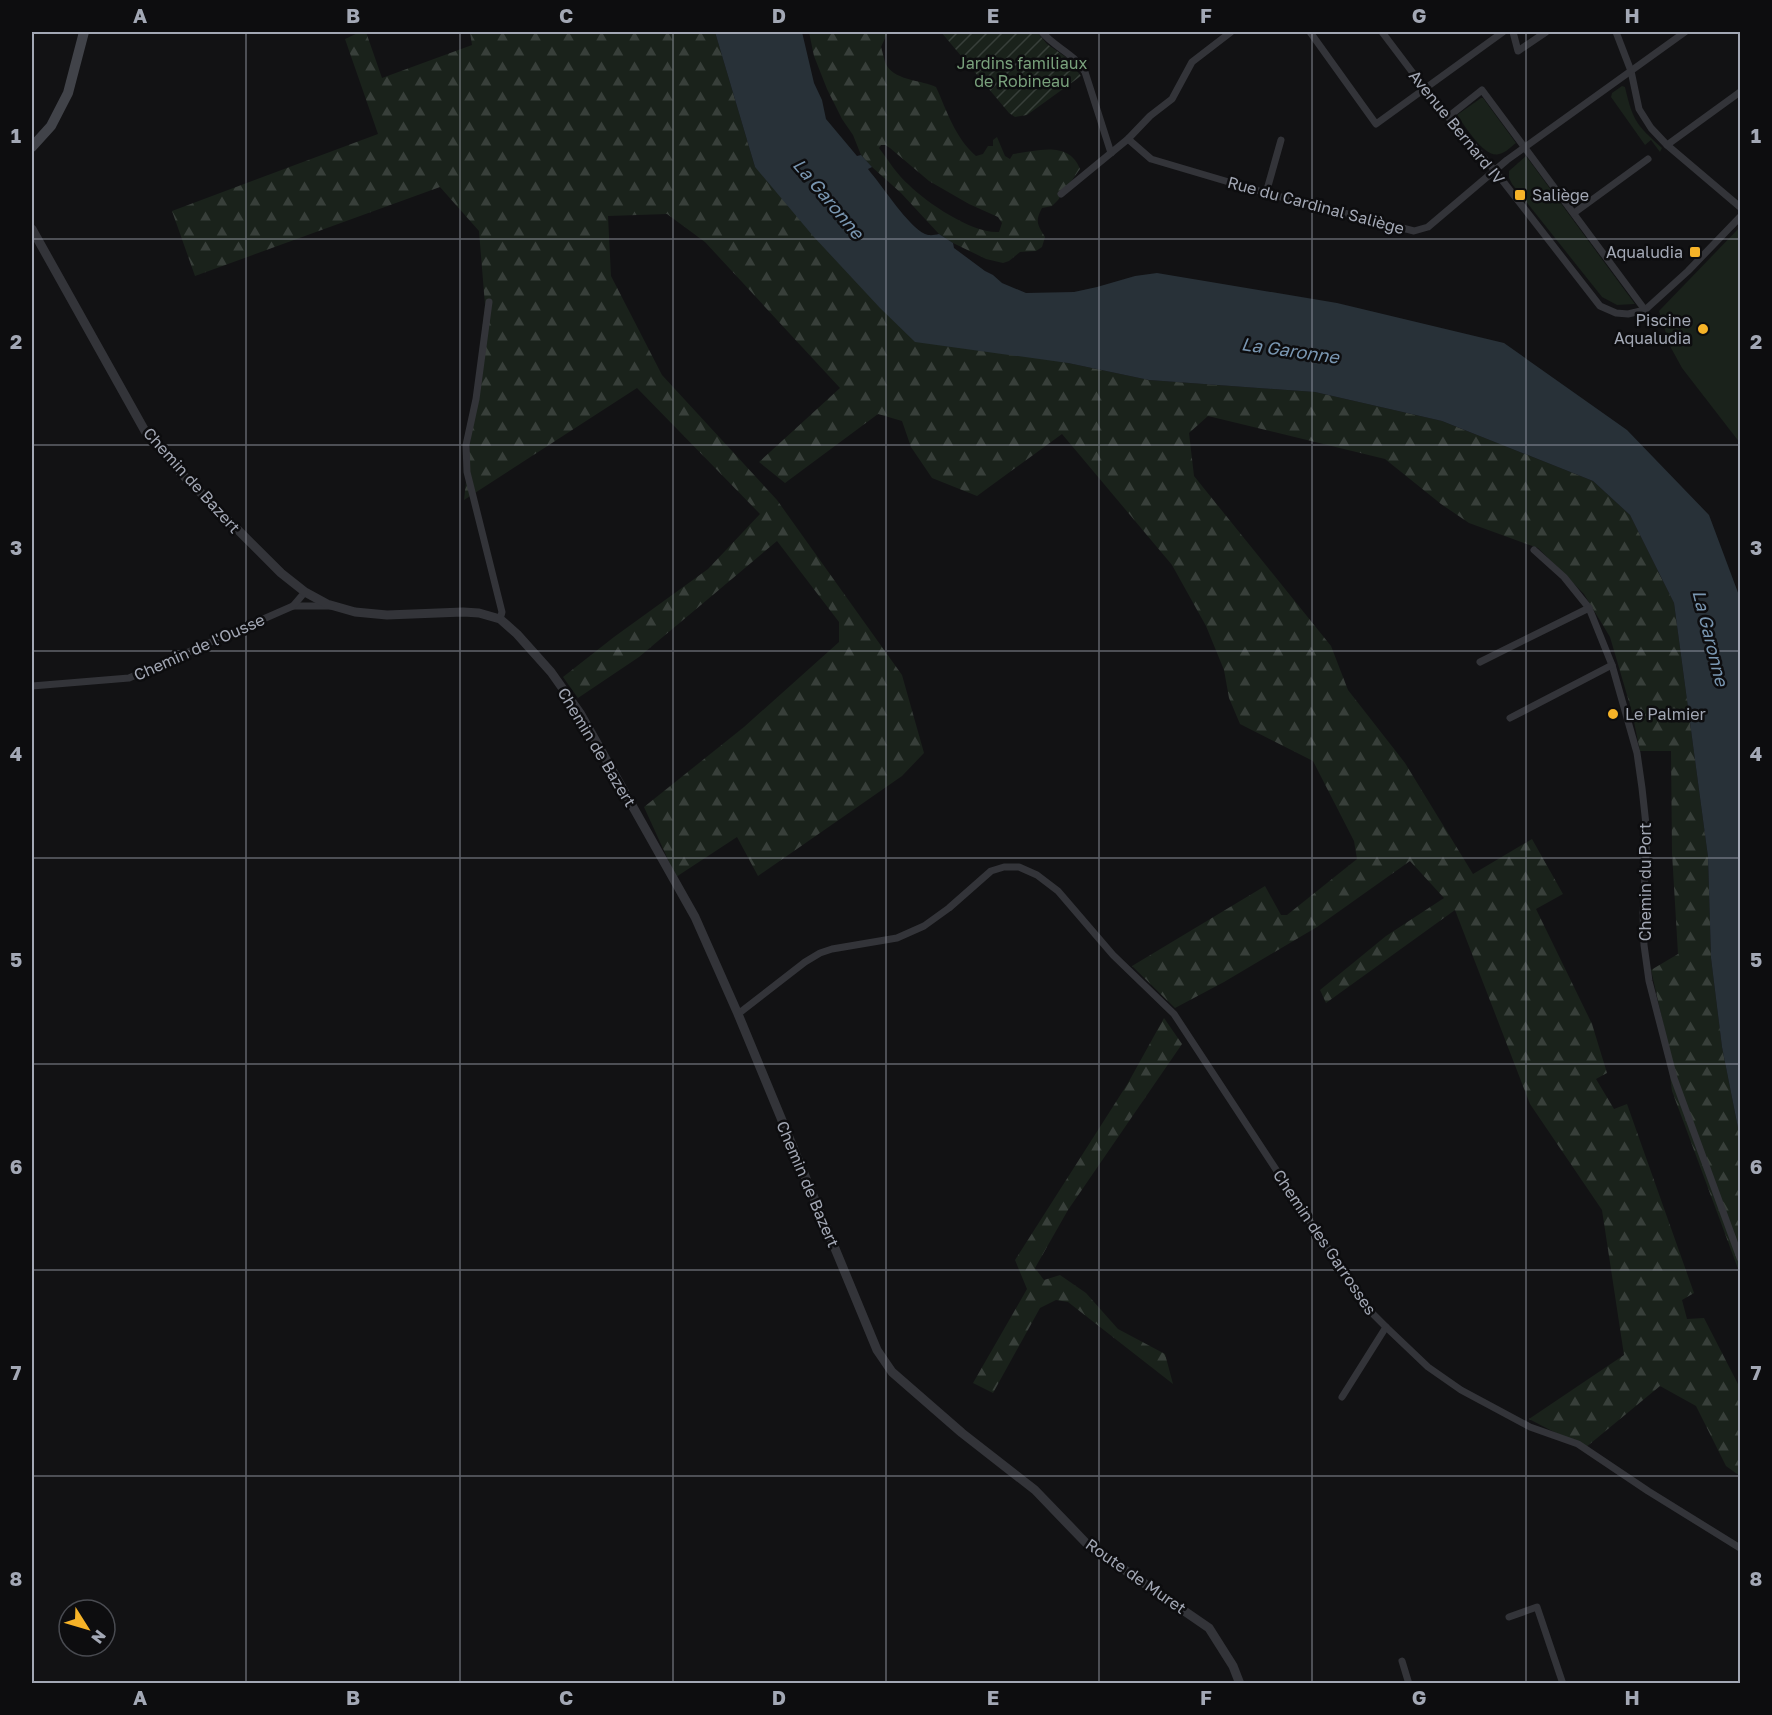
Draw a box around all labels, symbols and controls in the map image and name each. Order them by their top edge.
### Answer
text: A [133,3,147,27]
text: B [346,3,360,27]
text: C [559,3,573,27]
text: D [772,3,786,27]
text: E [987,3,999,27]
text: F [1200,3,1212,27]
text: G [1412,3,1426,27]
text: H [1624,3,1640,27]
park label: Jardins familiaux de Robineau [957,53,1087,91]
street label: Avenue Bernard IV [1405,66,1509,188]
text: 1 [11,123,21,147]
text: 1 [1751,123,1761,147]
water label: La Garonne [789,154,870,244]
street label: Rue du Cardinal Saliège [1225,172,1407,238]
place label: Saliège [1532,185,1589,205]
marker: Saliège [1513,188,1527,202]
place label: Aqualudia [1606,242,1683,262]
marker: Aqualudia [1688,245,1702,259]
place label: Piscine Aqualudia [1614,310,1691,348]
marker: Piscine Aqualudia [1696,322,1710,336]
text: 2 [10,329,22,353]
text: 2 [1750,329,1762,353]
water label: La Garonne [1240,332,1342,368]
street label: Chemin de Bazert [139,423,245,537]
text: 3 [10,535,22,559]
text: 3 [1750,535,1762,559]
water label: La Garonne [1688,587,1734,690]
street label: Chemin de l'Ousse [130,609,268,685]
street label: Chemin de Bazert [554,684,640,810]
place label: Le Palmier [1625,704,1706,724]
marker: Le Palmier [1606,707,1620,721]
text: 4 [10,741,22,765]
text: 4 [1750,741,1762,765]
street label: Chemin du Port [1635,823,1655,941]
text: 5 [10,947,22,971]
text: 5 [1750,947,1762,971]
street label: Chemin de Bazert [772,1118,844,1250]
text: 6 [10,1154,22,1178]
text: 6 [1750,1154,1762,1178]
street label: Chemin des Garrosses [1269,1166,1381,1318]
text: 7 [11,1360,22,1384]
text: 7 [1751,1360,1762,1384]
street label: Route de Muret [1082,1534,1190,1618]
text: 8 [10,1566,22,1590]
text: 8 [1750,1566,1762,1590]
north arrow [57,1598,117,1658]
text: N [87,1626,111,1648]
text: A [133,1685,147,1709]
text: B [346,1685,360,1709]
text: C [559,1685,573,1709]
text: D [772,1685,786,1709]
text: E [987,1685,999,1709]
text: F [1200,1685,1212,1709]
text: G [1412,1685,1426,1709]
text: H [1624,1685,1640,1709]

